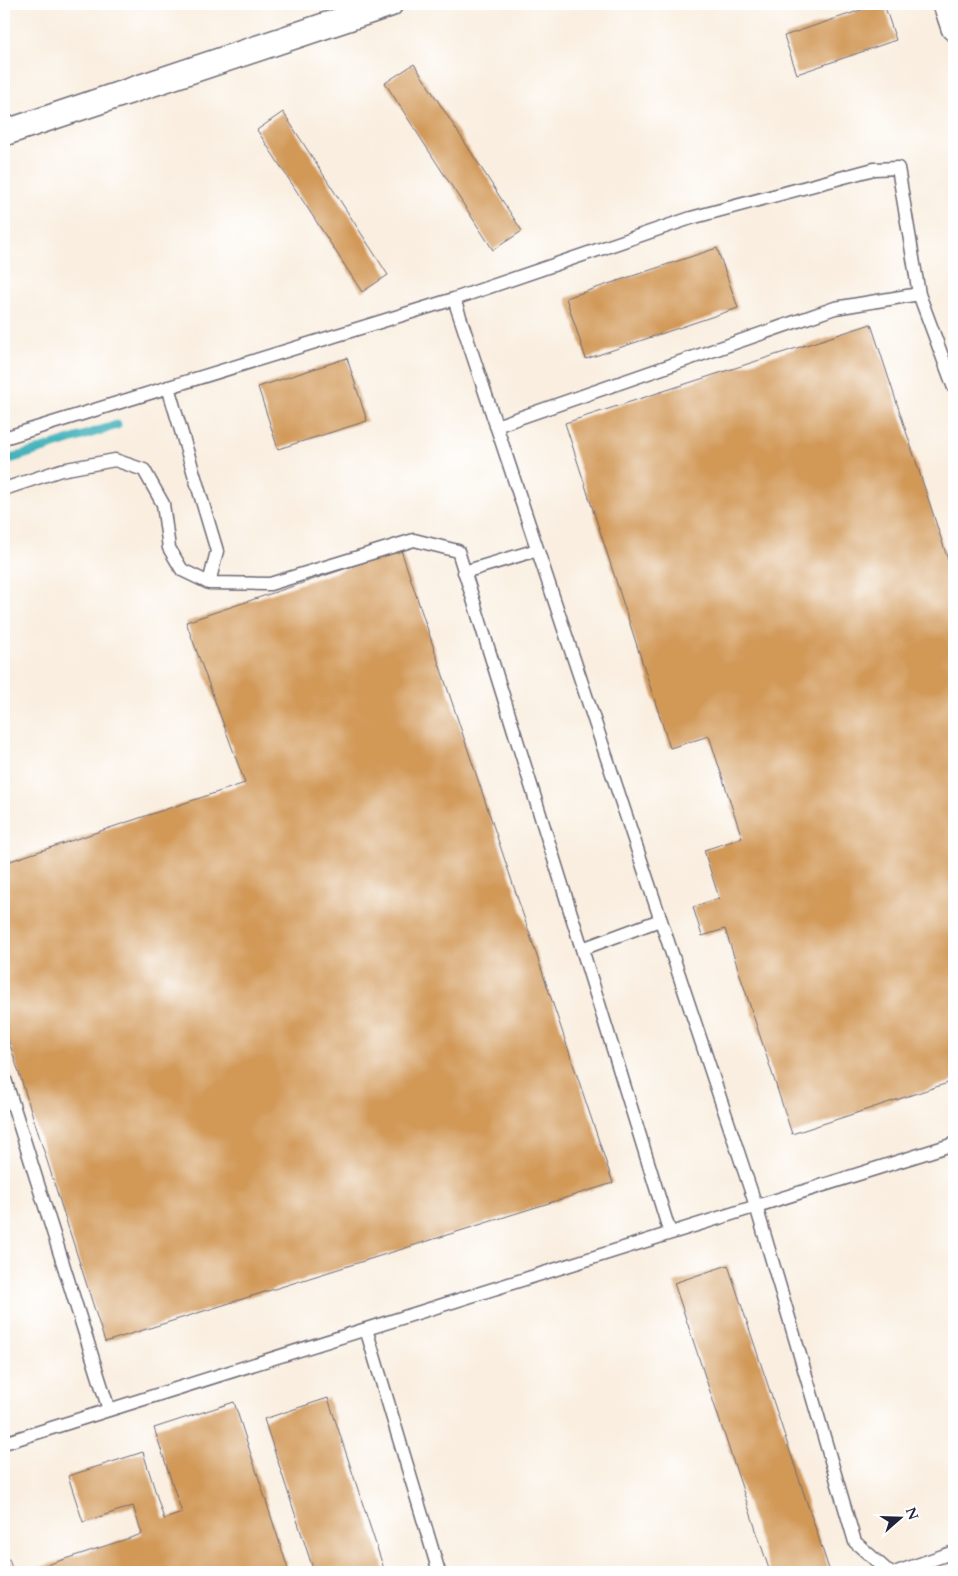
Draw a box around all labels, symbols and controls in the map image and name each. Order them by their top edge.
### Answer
north arrow [876,1494,926,1544]
text: N [901,1505,923,1523]

